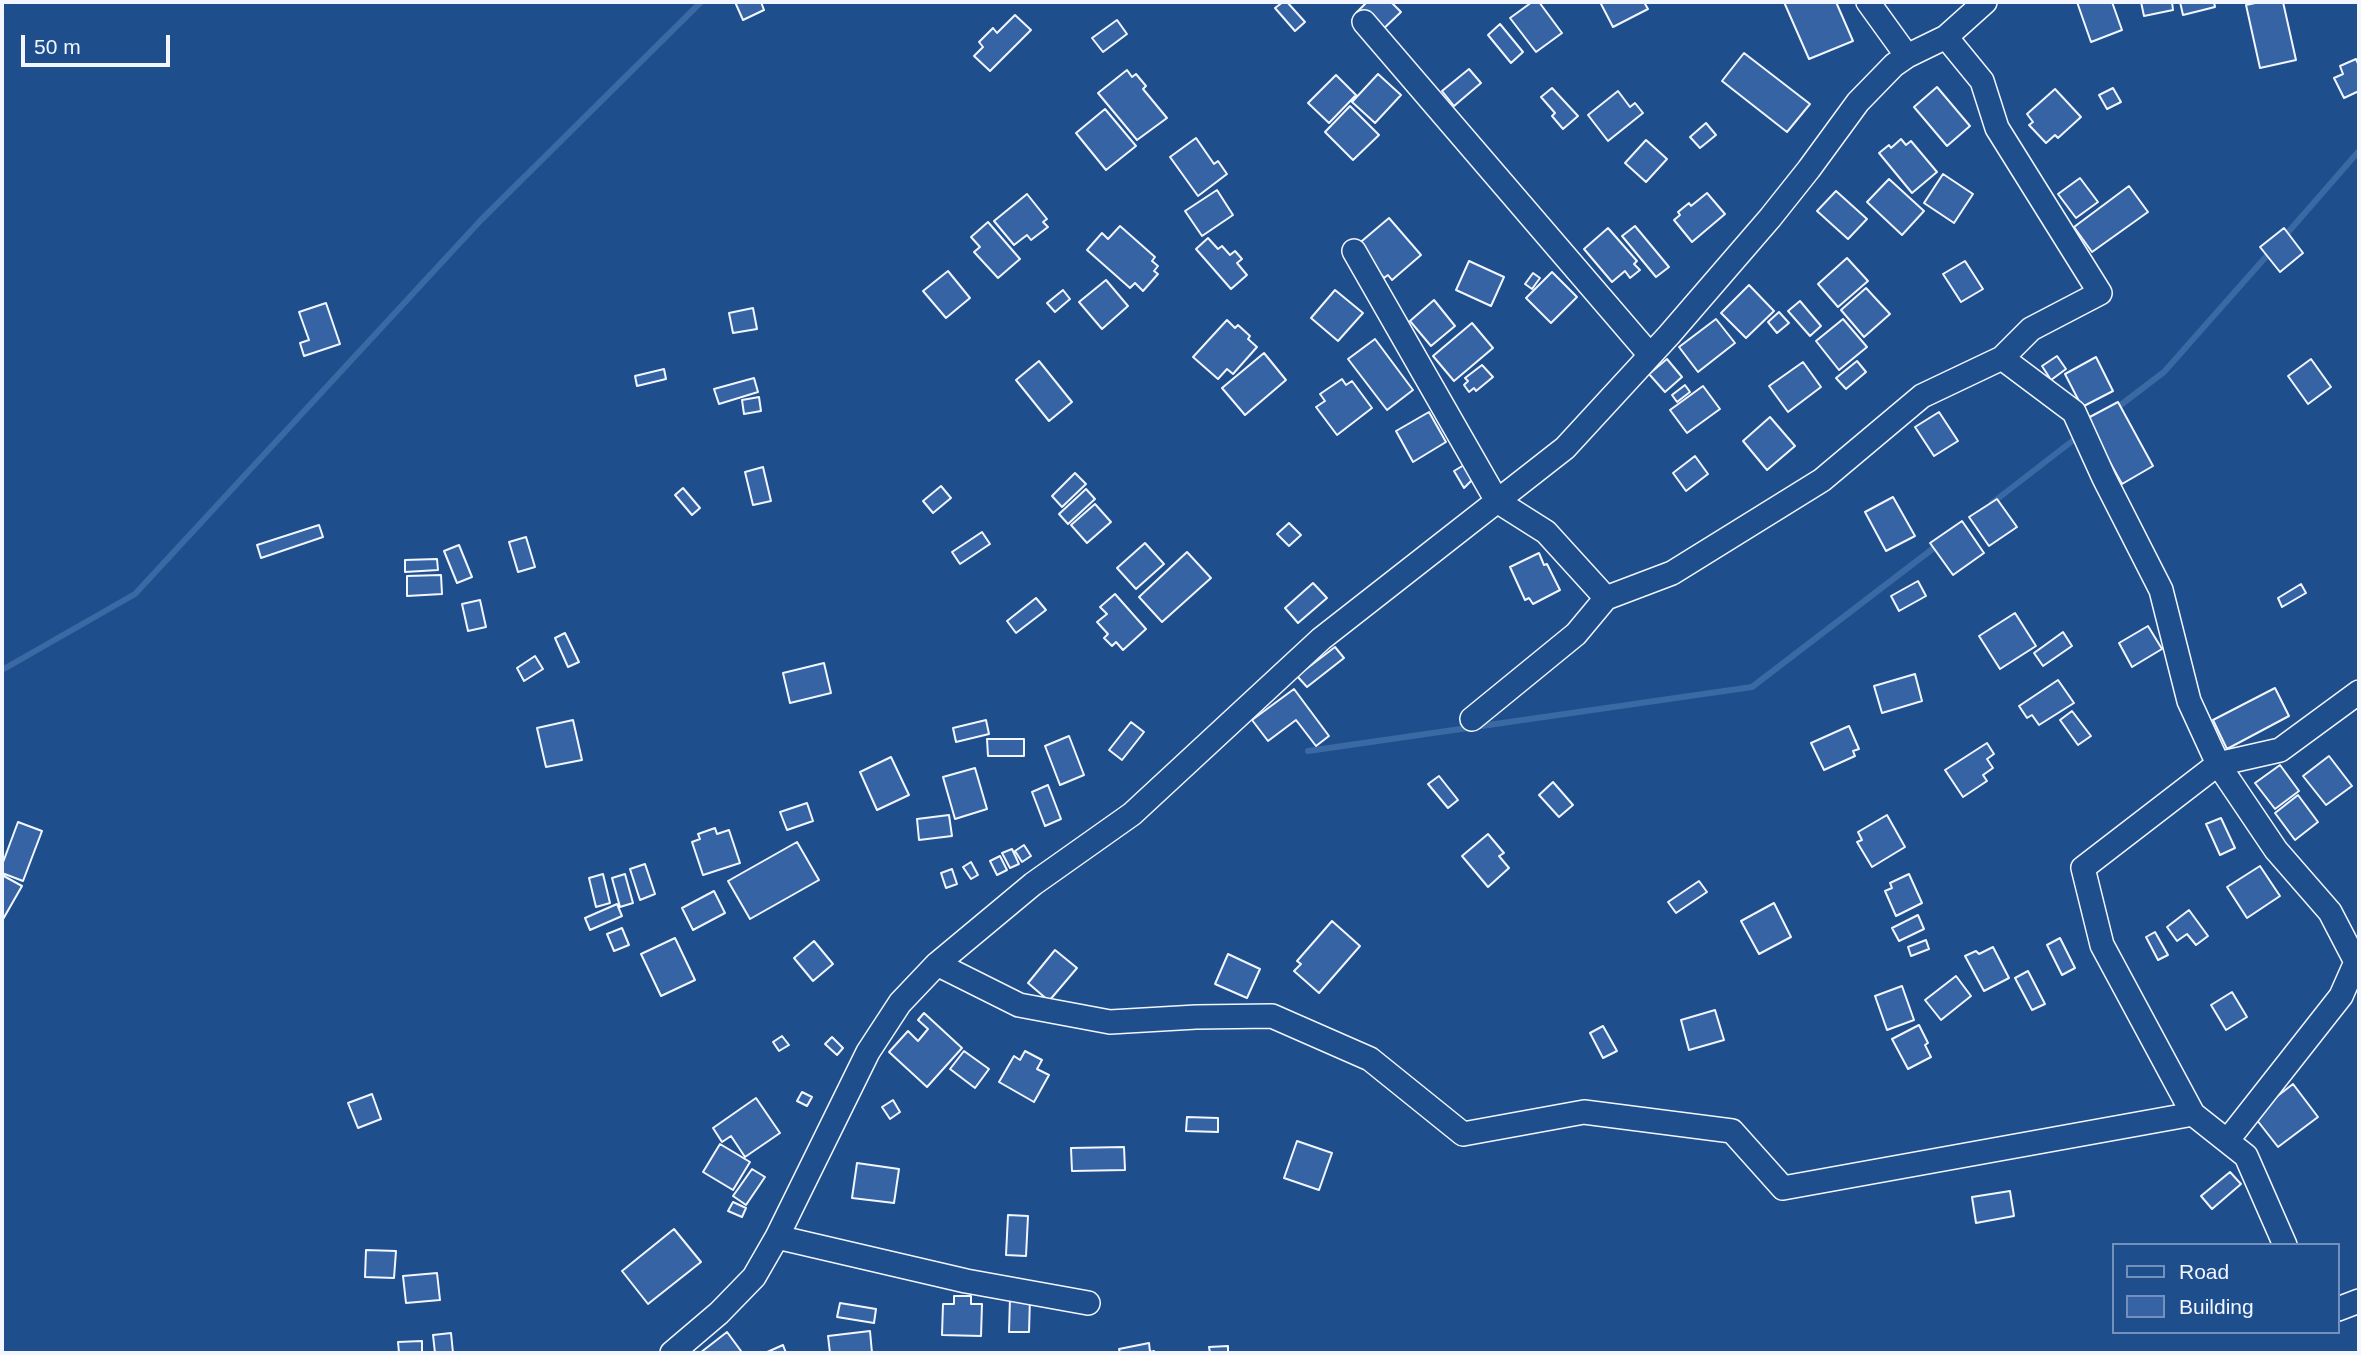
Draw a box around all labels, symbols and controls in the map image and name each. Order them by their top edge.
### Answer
scale bar [24,21,173,65]
text: 50 m [34,35,81,58]
legend [2112,1243,2340,1334]
text: Road [2179,1260,2229,1283]
text: Building [2179,1295,2254,1318]

